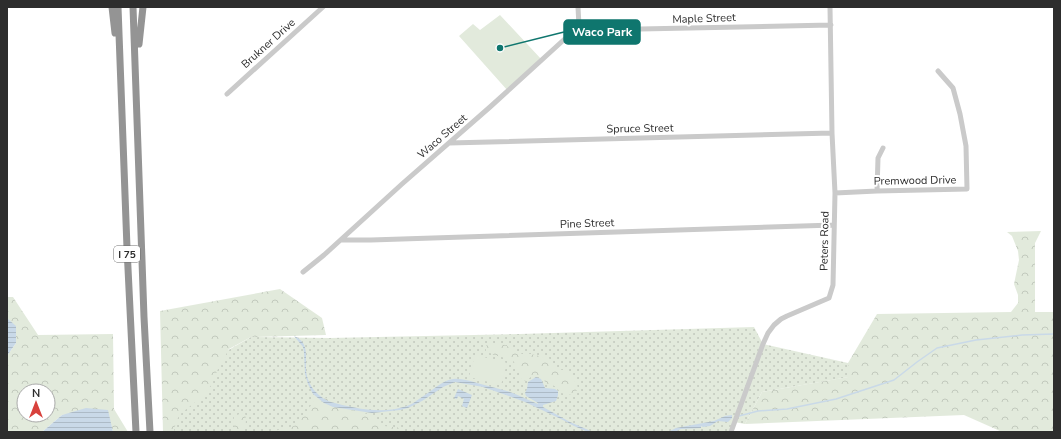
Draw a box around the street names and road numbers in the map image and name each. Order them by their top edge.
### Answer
street label: Maple Street [672,10,736,27]
street label: Brukner Drive [238,15,299,72]
street label: Waco Street [414,111,470,162]
street label: Spruce Street [606,120,674,137]
street label: Premwood Drive [874,172,957,189]
street label: Peters Road [816,211,833,271]
street label: Pine Street [560,215,615,232]
road number: I 75 [114,246,140,262]

